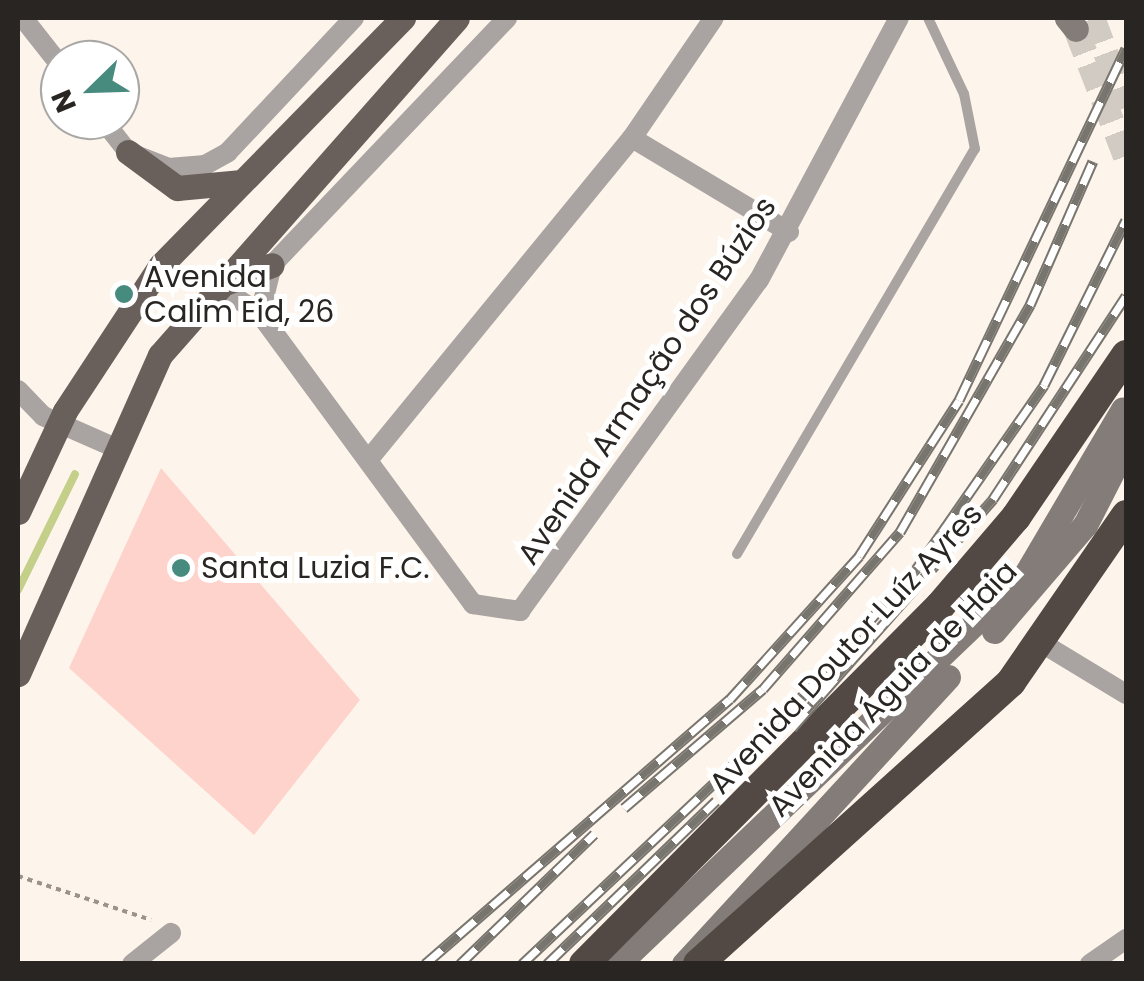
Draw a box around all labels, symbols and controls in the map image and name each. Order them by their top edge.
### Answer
north arrow [40,40,140,140]
text: N [42,84,86,118]
street label: Avenida Armação dos Búzios [510,190,784,572]
place label: Avenida Calim Eid, 26 [144,259,334,330]
marker: Avenida Calim Eid, 26 [113,283,135,305]
street label: Avenida Doutor Luíz Ayres [702,496,990,802]
place label: Santa Luzia F.C. [201,550,430,586]
street label: Avenida Águia de Haia [761,554,1025,824]
marker: Santa Luzia F.C. [170,557,192,579]

